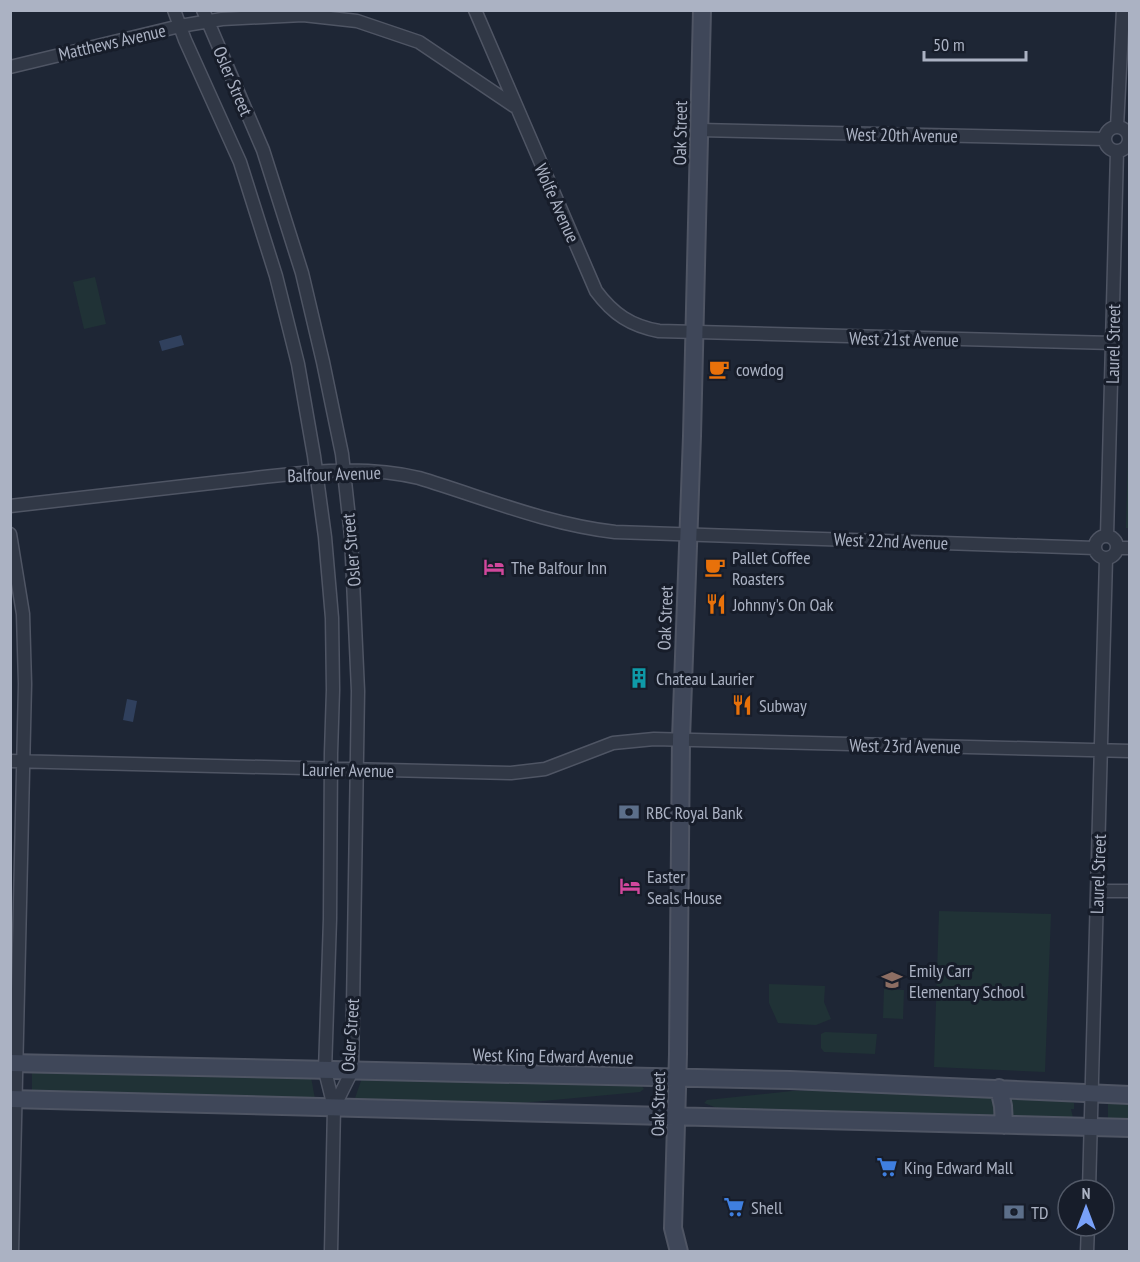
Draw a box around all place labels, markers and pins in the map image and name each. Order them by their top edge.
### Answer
cafe icon: cowdog [707,357,731,381]
place label: cowdog [736,358,784,381]
place label: Pallet Coffee Roasters [732,546,811,590]
hotel icon: The Balfour Inn [482,555,506,579]
cafe icon: Pallet Coffee Roasters [703,555,727,579]
place label: The Balfour Inn [511,556,607,579]
restaurant icon: Johnny's On Oak [704,592,728,616]
place label: Johnny's On Oak [732,593,834,616]
building icon: Chateau Laurier [627,666,651,690]
place label: Chateau Laurier [656,667,754,690]
restaurant icon: Subway [730,693,754,717]
place label: Subway [759,694,807,717]
bank icon: RBC Royal Bank [617,800,641,824]
place label: RBC Royal Bank [646,801,743,824]
place label: Easter Seals House [647,865,722,909]
hotel icon: Easter Seals House [618,874,642,898]
place label: Emily Carr Elementary School [909,959,1025,1003]
school or university icon: Emily Carr Elementary School [880,968,904,992]
supermarket icon: King Edward Mall [875,1155,899,1179]
place label: King Edward Mall [904,1156,1014,1179]
supermarket icon: Shell [722,1195,746,1219]
place label: Shell [751,1196,783,1219]
bank icon: TD [1002,1200,1026,1224]
place label: TD [1031,1201,1049,1224]

